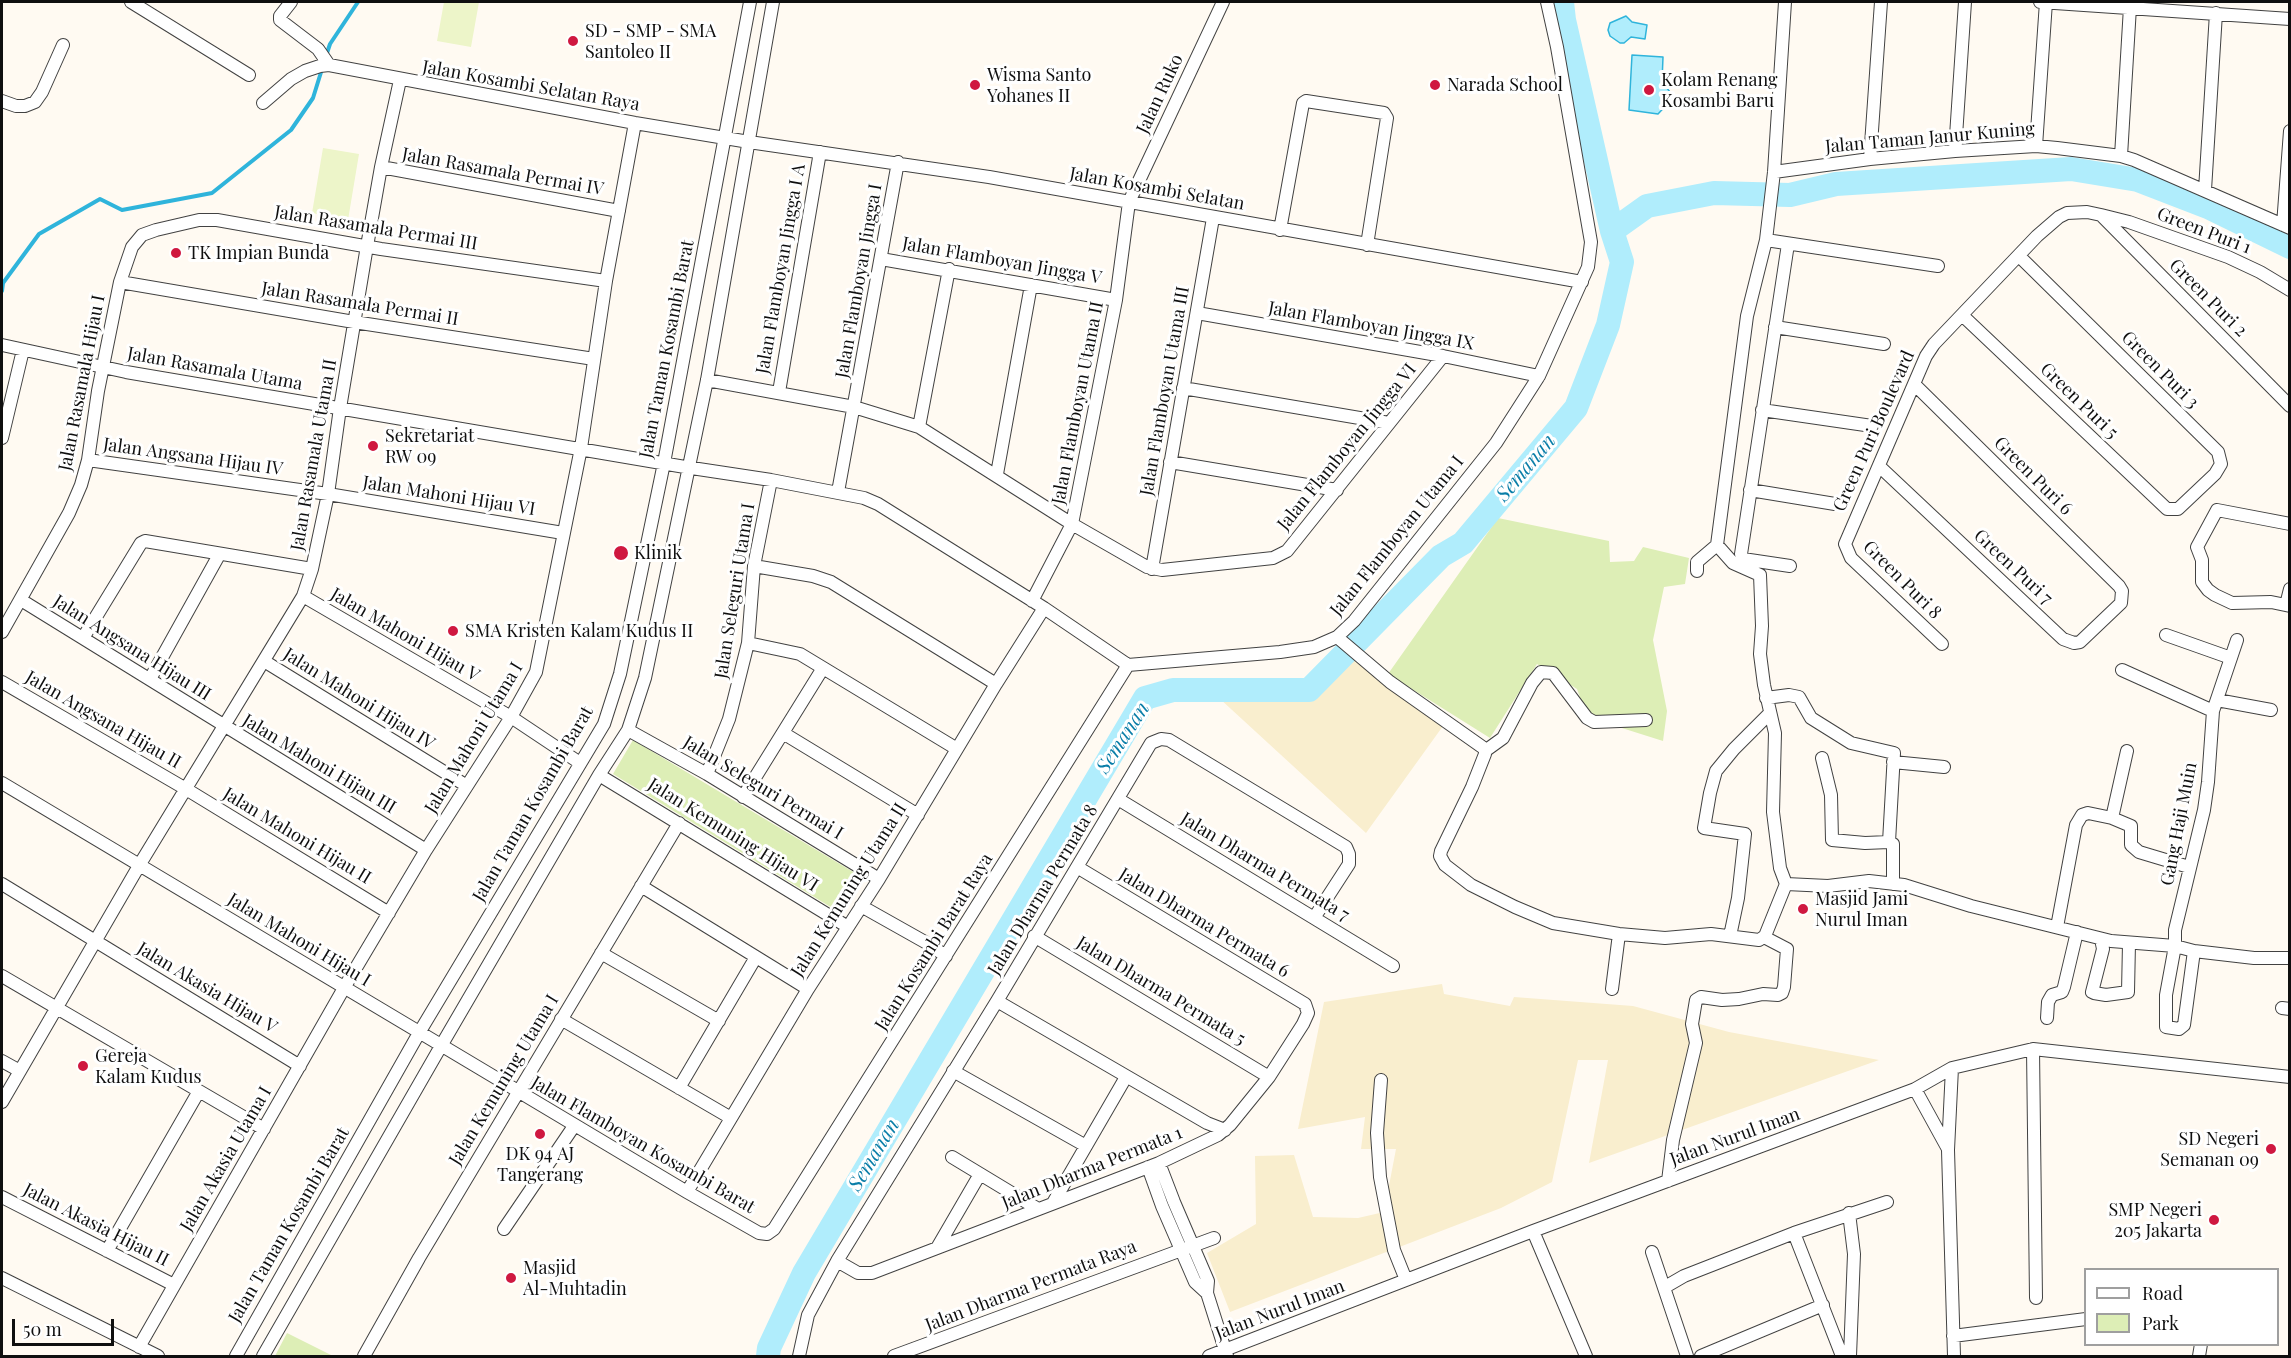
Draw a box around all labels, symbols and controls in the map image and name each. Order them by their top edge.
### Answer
place label: SD - SMP - SMA Santoleo II [585,20,716,63]
marker: SD - SMP - SMA Santoleo II [566,34,580,48]
street label: Jalan Ruko [1132,51,1188,137]
street label: Jalan Kosambi Selatan Raya [421,56,641,116]
place label: Wisma Santo Yohanes II [987,64,1091,106]
place label: Kolam Renang Kosambi Baru [1661,69,1778,112]
place label: Narada School [1447,74,1563,96]
marker: Wisma Santo Yohanes II [968,78,982,92]
marker: Narada School [1428,78,1442,92]
marker: Kolam Renang Kosambi Baru [1642,83,1656,97]
street label: Jalan Taman Janur Kuning [1824,118,2036,158]
street label: Jalan Rasamala Permai IV [400,144,606,200]
street label: Jalan Flamboyan Jingga I A [752,162,810,376]
street label: Jalan Kosambi Selatan [1068,163,1246,215]
street label: Jalan Flamboyan Jingga I [831,182,887,380]
street label: Jalan Rasamala Permai III [273,201,479,255]
street label: Green Puri 1 [2154,203,2254,259]
street label: Jalan Flamboyan Jingga V [901,233,1103,289]
street label: Jalan Taman Kosambi Barat [635,238,699,460]
place label: TK Impian Bunda [188,242,329,264]
marker: TK Impian Bunda [169,246,183,260]
street label: Green Puri 2 [2165,255,2251,341]
street label: Jalan Rasamala Permai II [260,278,460,330]
street label: Jalan Flamboyan Utama III [1136,285,1194,497]
street label: Jalan Rasamala Hijau I [54,293,110,473]
street label: Jalan Flamboyan Jingga IX [1267,297,1475,355]
street label: Jalan Flamboyan Utama II [1048,300,1108,506]
street label: Green Puri 3 [2117,327,2203,413]
street label: Jalan Rasamala Utama [126,343,304,395]
street label: Green Puri Boulevard [1829,347,1919,515]
street label: Jalan Rasamala Utama II [287,357,341,553]
street label: Jalan Flamboyan Jingga VI [1273,359,1421,535]
street label: Green Puri 5 [2036,359,2122,443]
place label: Sekretariat RW 09 [385,425,474,468]
water label: Semanan [1491,430,1561,506]
street label: Green Puri 6 [1989,432,2077,520]
street label: Jalan Angsana Hijau IV [102,434,284,480]
marker: Sekretariat RW 09 [366,439,380,453]
street label: Jalan Flamboyan Utama I [1326,451,1468,621]
street label: Jalan Mahoni Hijau VI [361,472,537,520]
street label: Jalan Seleguri Utama I [710,502,760,680]
street label: Green Puri 7 [1969,525,2057,609]
street label: Green Puri 8 [1858,536,1946,624]
place label: Klinik [634,542,682,564]
marker: Klinik [612,544,630,562]
street label: Jalan Mahoni Hijau V [327,584,483,686]
street label: Jalan Angsana Hijau III [49,591,215,705]
place label: SMA Kristen Kalam Kudus II [465,620,693,642]
marker: SMA Kristen Kalam Kudus II [446,624,460,638]
street label: Jalan Mahoni Hijau IV [279,644,439,754]
street label: Jalan Mahoni Utama I [420,659,528,817]
street label: Jalan Angsana Hijau II [21,667,185,773]
water label: Semanan [1091,698,1155,778]
street label: Jalan Taman Kosambi Barat [468,703,598,905]
street label: Jalan Mahoni Hijau III [238,710,400,818]
street label: Jalan Seleguri Permai I [679,732,847,844]
street label: Gang Haji Muin [2156,761,2202,887]
street label: Jalan Kemuning Hijau VI [644,774,822,896]
street label: Jalan Mahoni Hijau II [219,783,375,889]
street label: Jalan Kemuning Utama II [787,799,911,981]
street label: Jalan Dharma Permata 8 [983,801,1103,979]
street label: Jalan Dharma Permata 7 [1177,808,1353,926]
street label: Jalan Kosambi Barat Raya [871,849,997,1035]
street label: Jalan Dharma Permata 6 [1115,864,1293,982]
place label: Masjid Jami Nurul Iman [1815,888,1908,930]
street label: Jalan Mahoni Hijau I [224,889,374,991]
marker: Masjid Jami Nurul Iman [1796,902,1810,916]
street label: Jalan Dharma Permata 5 [1073,932,1249,1050]
street label: Jalan Akasia Hijau V [133,938,281,1038]
street label: Jalan Kemuning Utama I [445,991,563,1169]
place label: Gereja Kalam Kudus [95,1045,202,1088]
marker: Gereja Kalam Kudus [76,1059,90,1073]
street label: Jalan Flamboyan Kosambi Barat [527,1072,759,1218]
street label: Jalan Akasia Utama I [176,1083,276,1235]
street label: Jalan Nurul Iman [1667,1103,1803,1171]
water label: Semanan [843,1115,905,1195]
street label: Jalan Dharma Permata 1 [999,1122,1185,1214]
street label: Jalan Taman Kosambi Barat [224,1124,354,1326]
marker: DK 94 AJ Tangerang [533,1127,547,1141]
place label: SD Negeri Semanan 09 [2160,1128,2259,1170]
marker: SD Negeri Semanan 09 [2264,1142,2278,1156]
place label: DK 94 AJ Tangerang [497,1143,583,1186]
street label: Jalan Akasia Hijau II [20,1179,172,1271]
place label: SMP Negeri 205 Jakarta [2108,1199,2202,1242]
marker: SMP Negeri 205 Jakarta [2207,1213,2221,1227]
street label: Jalan Dharma Permata Raya [922,1236,1140,1336]
place label: Masjid Al-Muhtadin [523,1257,627,1300]
legend [2084,1268,2279,1346]
marker: Masjid Al-Muhtadin [504,1271,518,1285]
street label: Jalan Nurul Iman [1212,1275,1348,1345]
text: Road [2142,1281,2183,1305]
scale bar [15,1307,117,1345]
text: Park [2142,1311,2179,1335]
text: 50 m [23,1317,62,1341]

